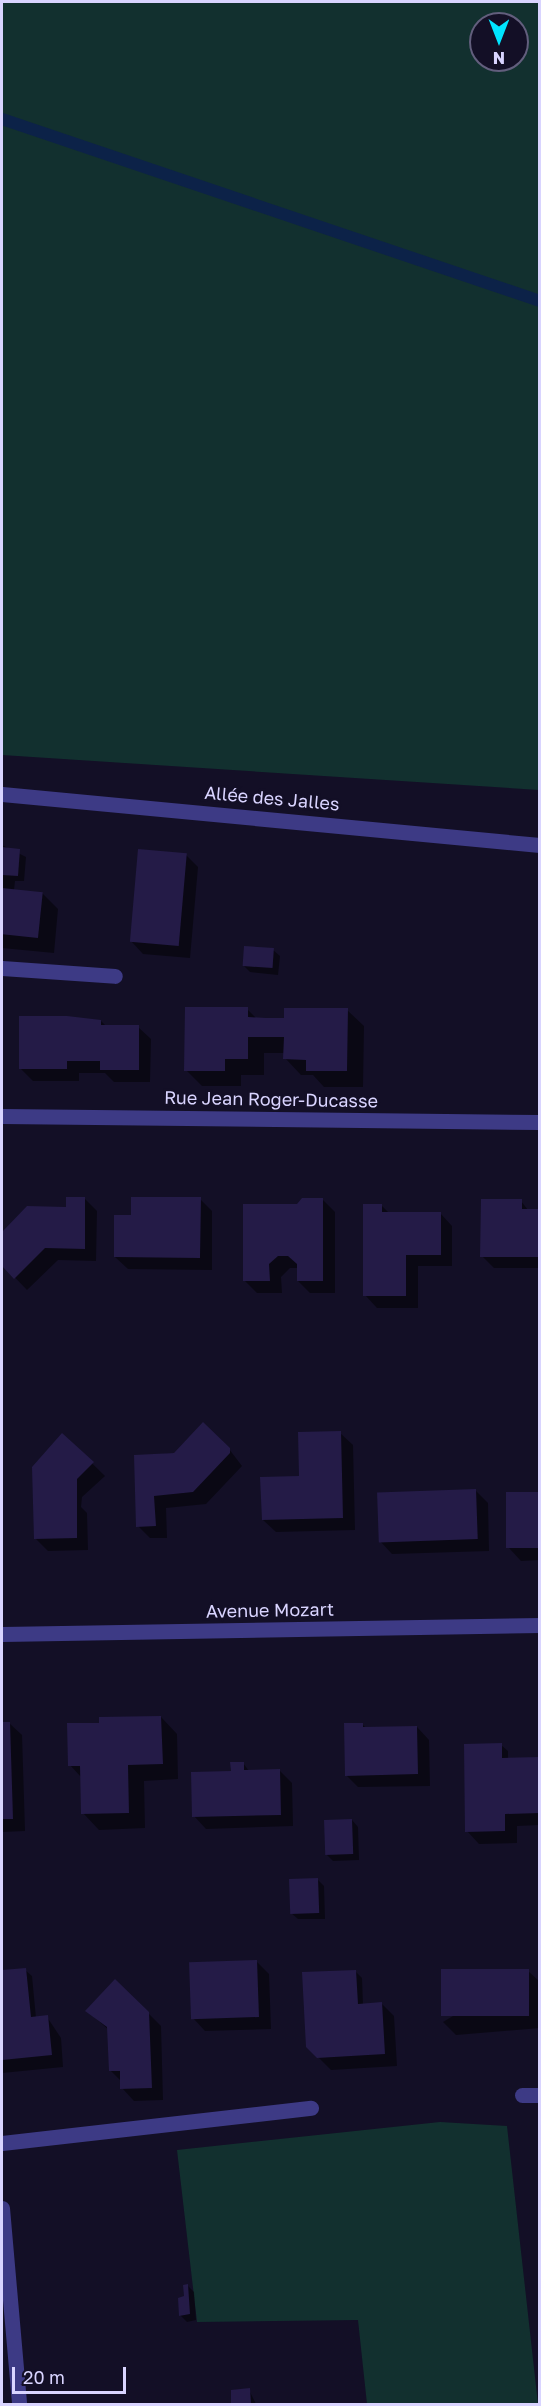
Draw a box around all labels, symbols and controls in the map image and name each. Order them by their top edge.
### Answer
north arrow [469,12,529,72]
text: N [493,48,505,68]
street label: Allée des Jalles [204,781,340,815]
street label: Rue Jean Roger-Ducasse [164,1086,378,1112]
street label: Avenue Mozart [206,1598,334,1622]
scale bar [15,2355,129,2393]
text: 20 m [23,2366,65,2388]

